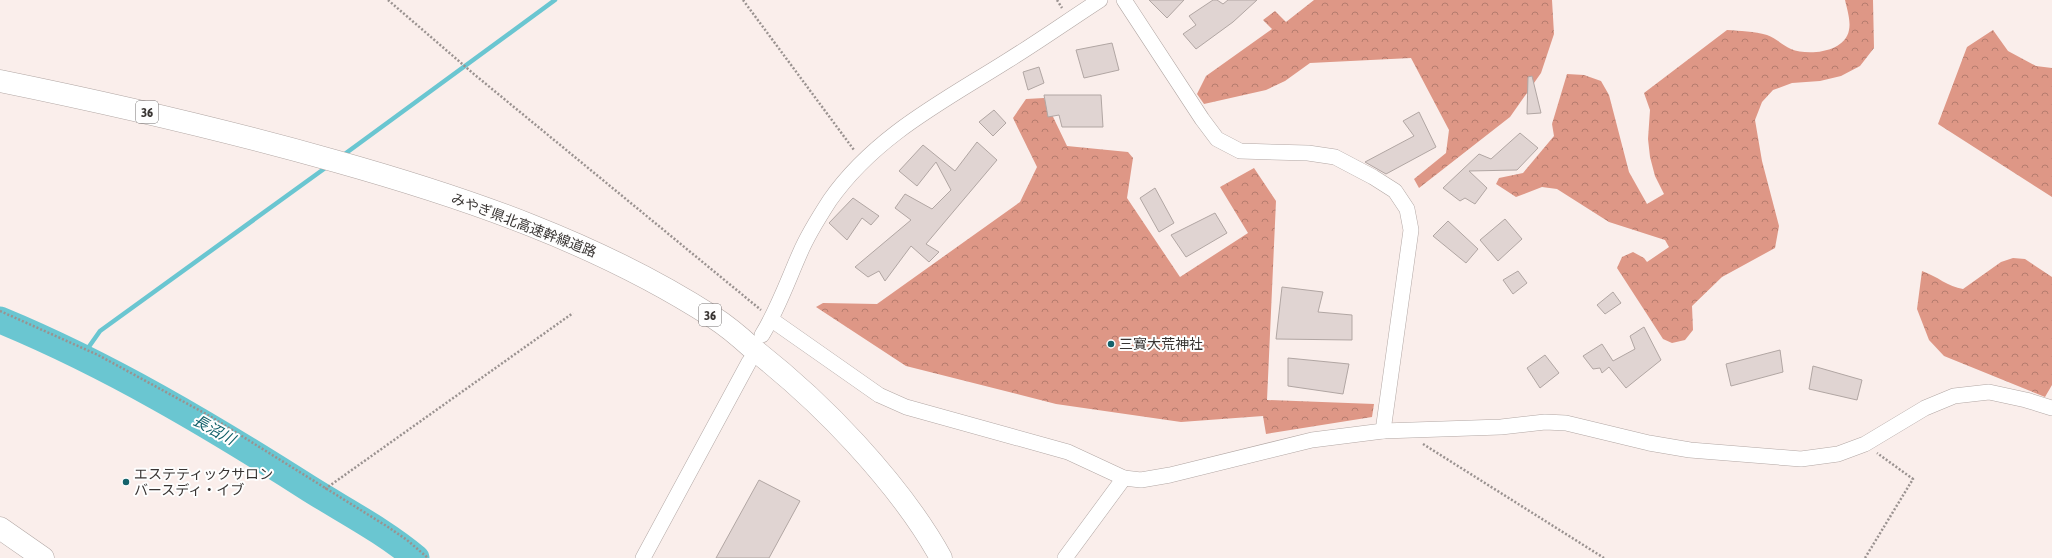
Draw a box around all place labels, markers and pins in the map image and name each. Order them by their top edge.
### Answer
place label: 三寳大荒神社 [1119,336,1203,352]
marker: 三寳大荒神社 [1106,339,1116,349]
place label: エステティックサロン バースディ・イブ [134,466,273,498]
marker: エステティックサロン バースディ・イブ [121,477,131,487]

